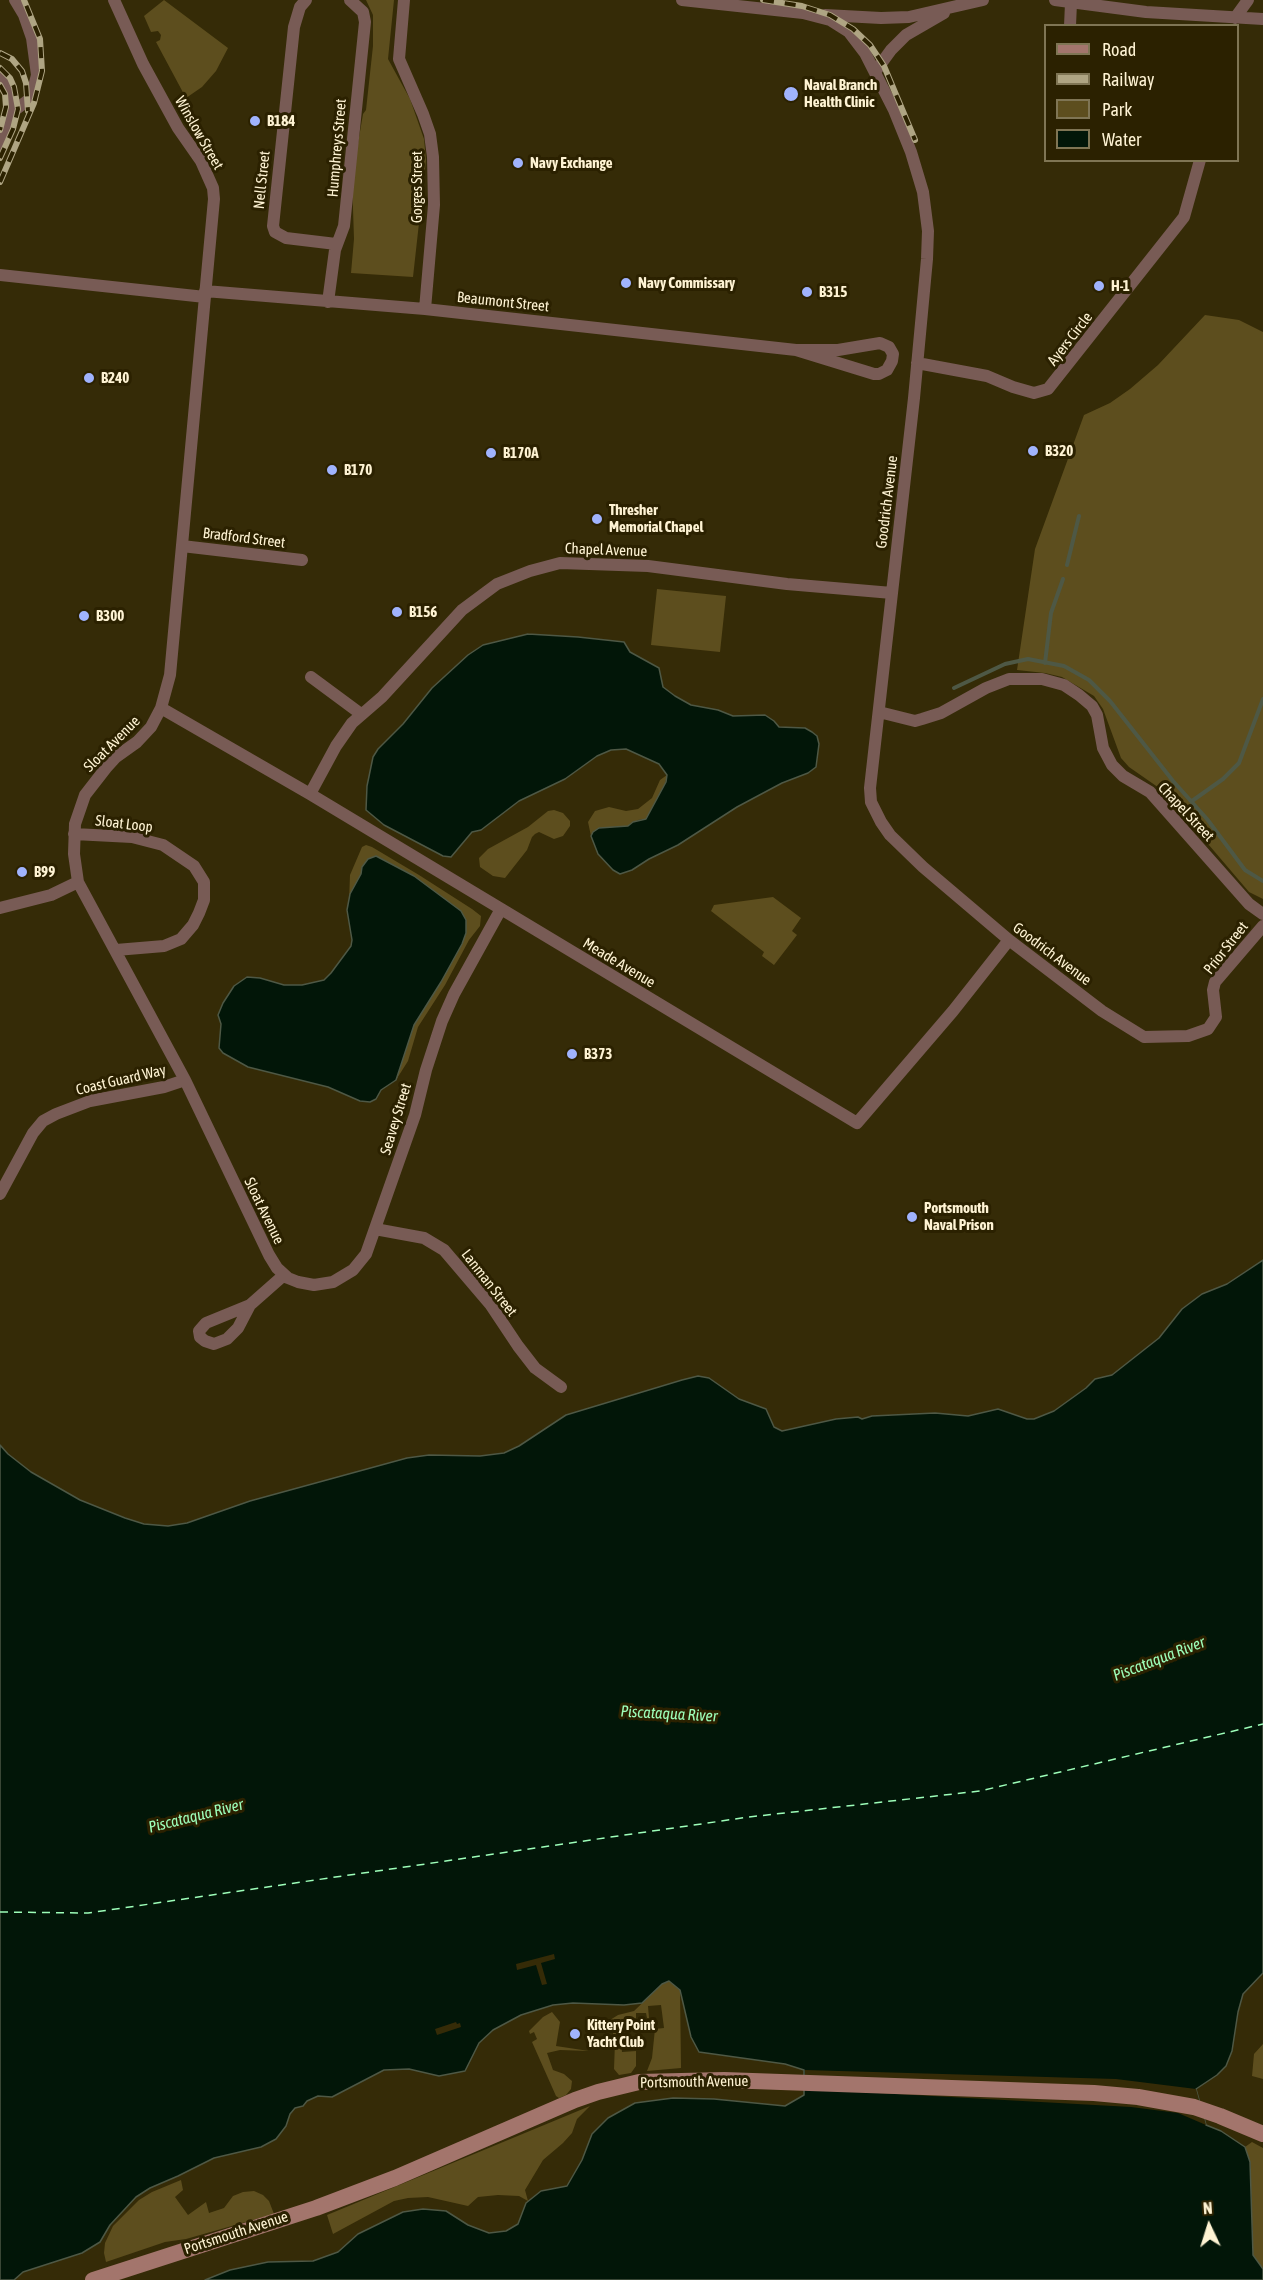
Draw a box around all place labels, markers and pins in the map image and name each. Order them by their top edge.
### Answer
place label: Naval Branch Health Clinic [804,76,877,111]
marker: Naval Branch Health Clinic [782,85,800,103]
place label: B184 [267,112,295,130]
marker: B184 [248,114,262,128]
place label: Navy Exchange [530,154,613,172]
marker: Navy Exchange [511,156,525,170]
place label: Navy Commissary [638,274,735,292]
marker: Navy Commissary [619,276,633,290]
place label: H-1 [1111,277,1130,295]
marker: H-1 [1092,279,1106,293]
place label: B315 [819,283,847,301]
marker: B315 [800,285,814,299]
place label: B240 [101,369,129,387]
marker: B240 [82,371,96,385]
place label: B320 [1045,442,1073,460]
place label: B170A [503,444,539,462]
marker: B320 [1026,444,1040,458]
marker: B170A [484,446,498,460]
place label: B170 [344,461,372,479]
marker: B170 [325,463,339,477]
place label: Thresher Memorial Chapel [609,501,703,536]
marker: Thresher Memorial Chapel [590,512,604,526]
place label: B156 [409,603,437,621]
marker: B156 [390,605,404,619]
place label: B300 [96,607,124,625]
marker: B300 [77,609,91,623]
place label: B99 [34,863,55,881]
marker: B99 [15,865,29,879]
place label: B373 [584,1045,612,1063]
marker: B373 [565,1047,579,1061]
place label: Portsmouth Naval Prison [924,1199,994,1234]
marker: Portsmouth Naval Prison [905,1210,919,1224]
place label: Kittery Point Yacht Club [587,2016,655,2051]
marker: Kittery Point Yacht Club [568,2027,582,2041]

